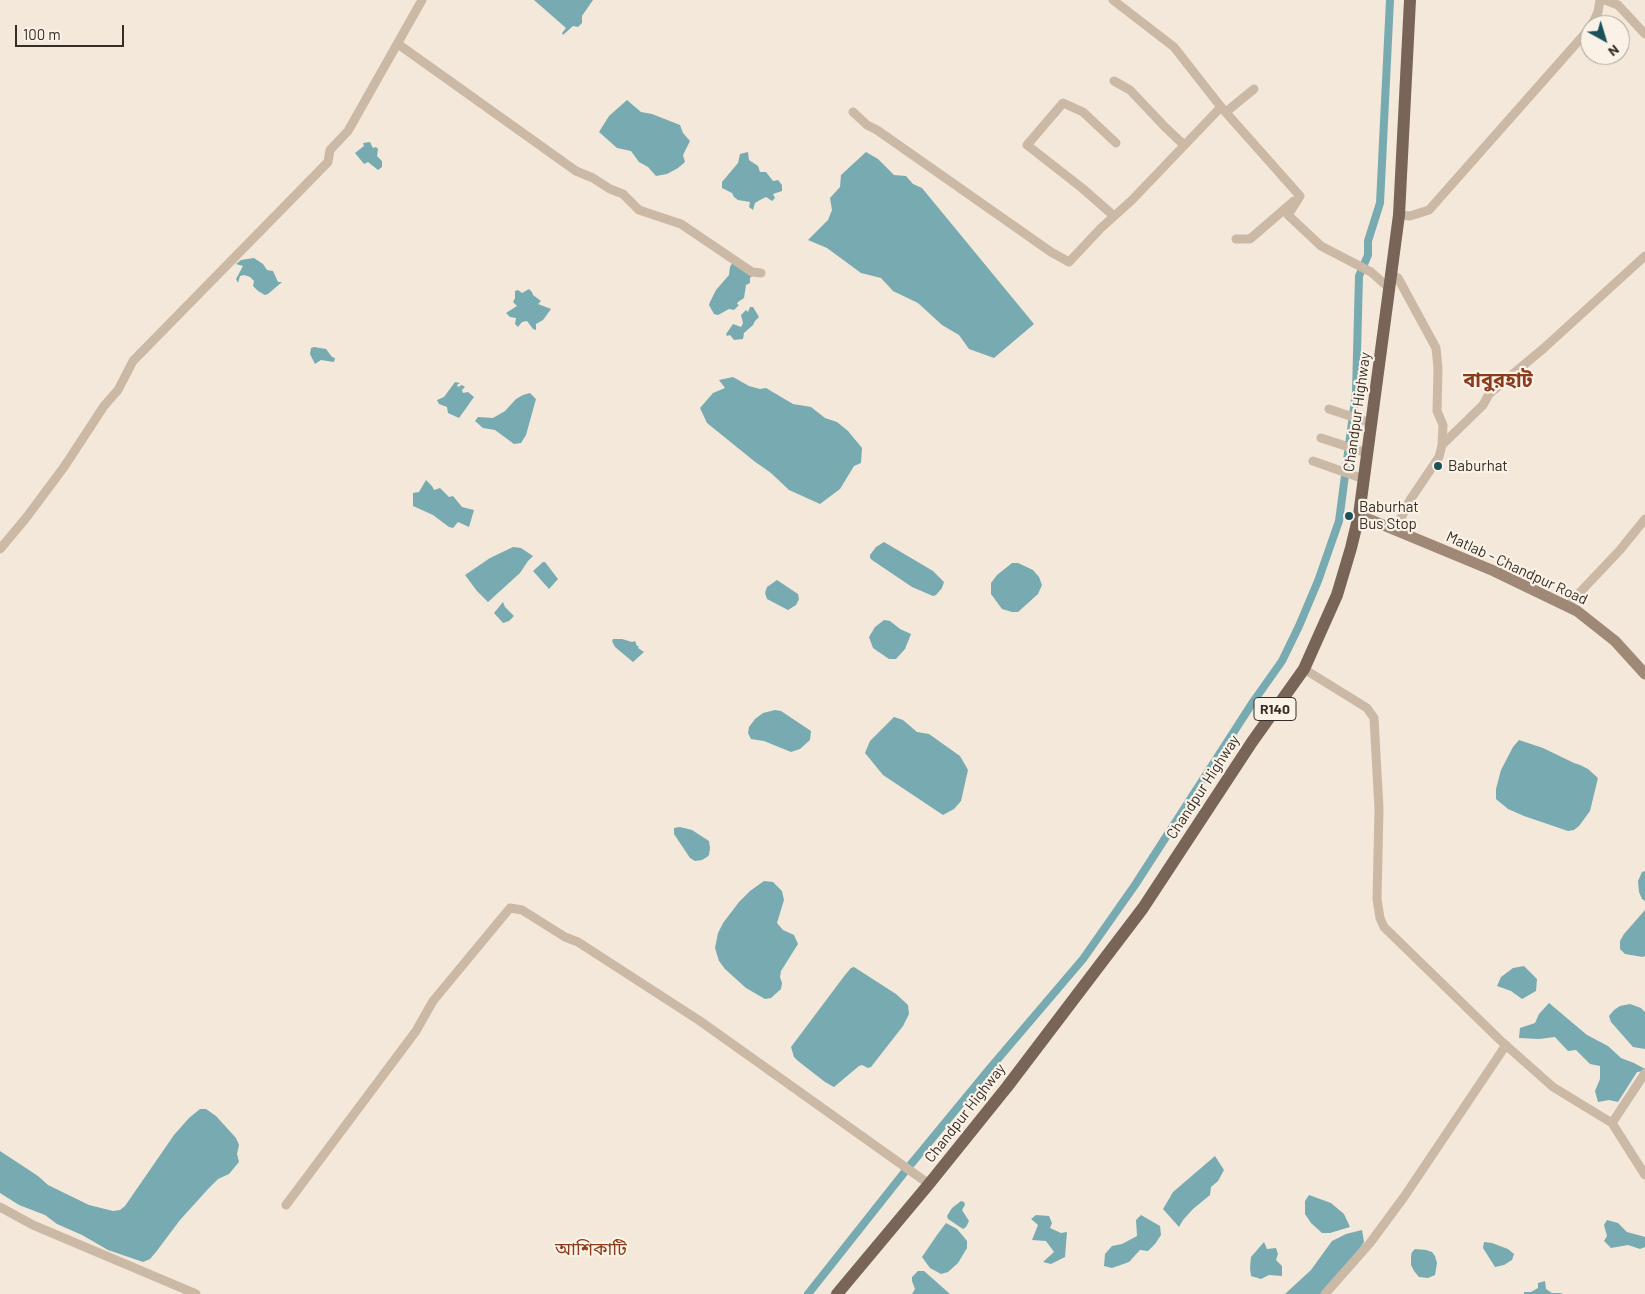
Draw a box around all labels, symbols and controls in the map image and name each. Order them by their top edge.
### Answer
scale bar [18,15,126,47]
north arrow [1580,15,1630,65]
text: 100 m [23,25,61,43]
text: N [1605,42,1623,61]
street label: Chandpur Highway [1340,351,1374,473]
district label: বাবুরহাট [1463,368,1533,392]
place label: Baburhat [1448,457,1508,475]
marker: Baburhat [1432,460,1444,472]
place label: Baburhat Bus Stop [1359,498,1419,533]
marker: Baburhat Bus Stop [1343,510,1355,522]
street label: Matlab - Chandpur Road [1443,527,1591,609]
road number: R140 [1254,698,1296,721]
street label: Chandpur Highway [1163,732,1243,842]
street label: Chandpur Highway [921,1060,1009,1166]
district label: আশিকাটি [555,1238,627,1260]

